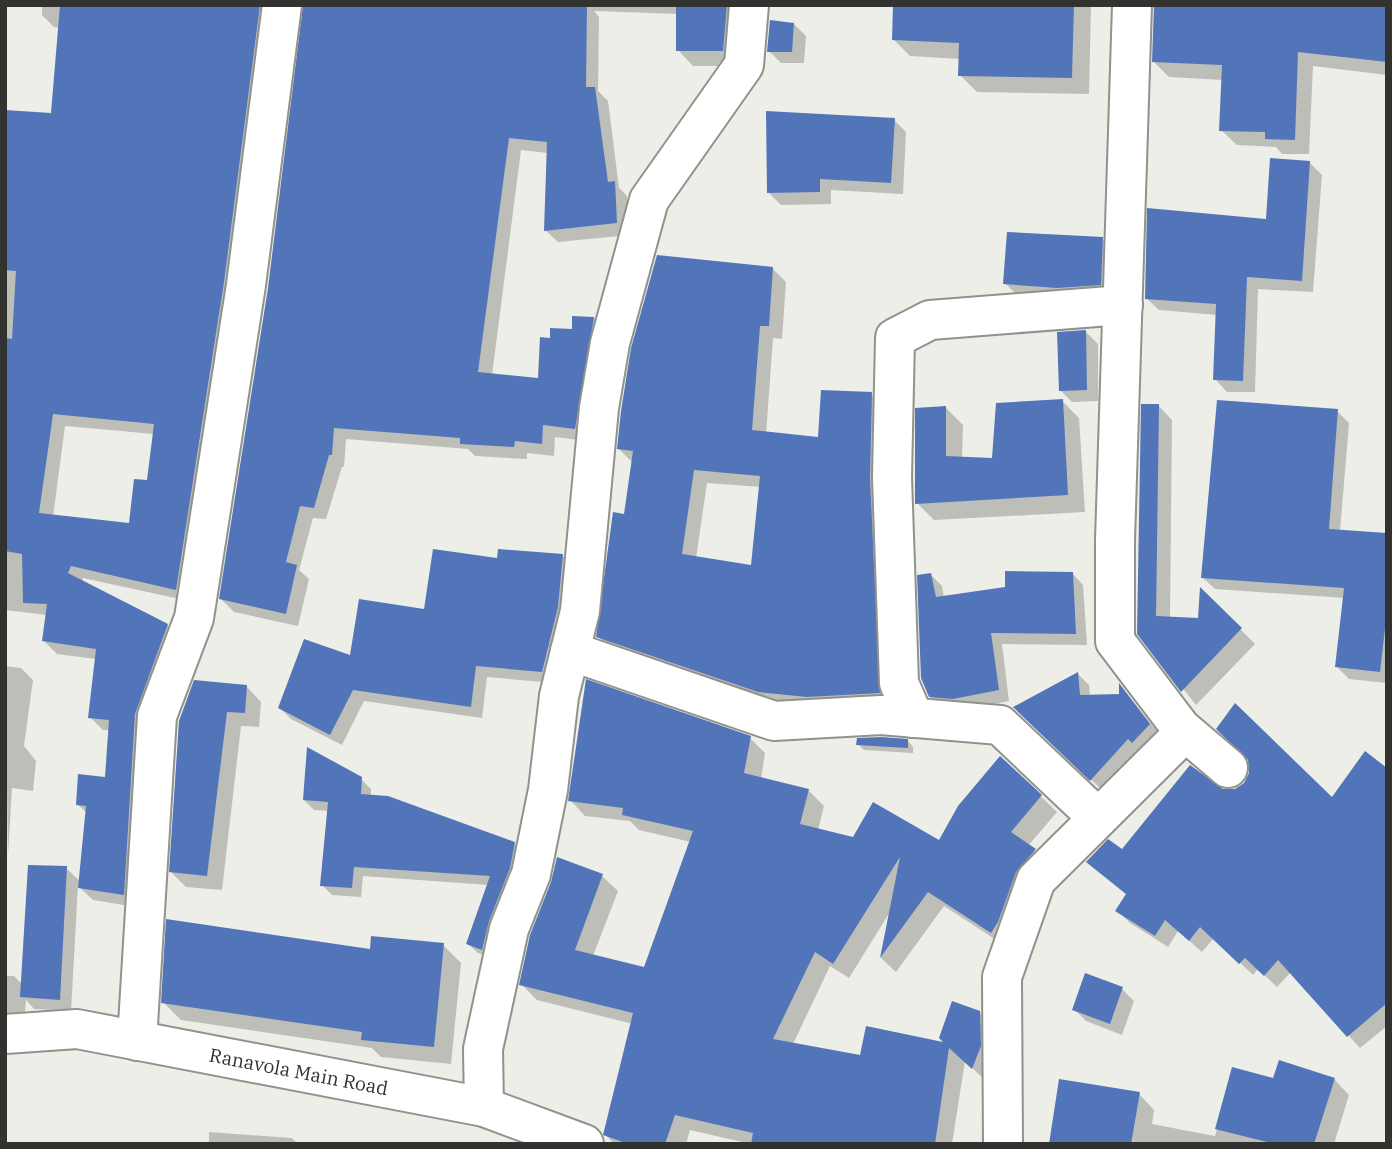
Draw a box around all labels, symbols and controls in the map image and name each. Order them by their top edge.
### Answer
street label: Ranavola Main Road [207,1043,390,1100]

